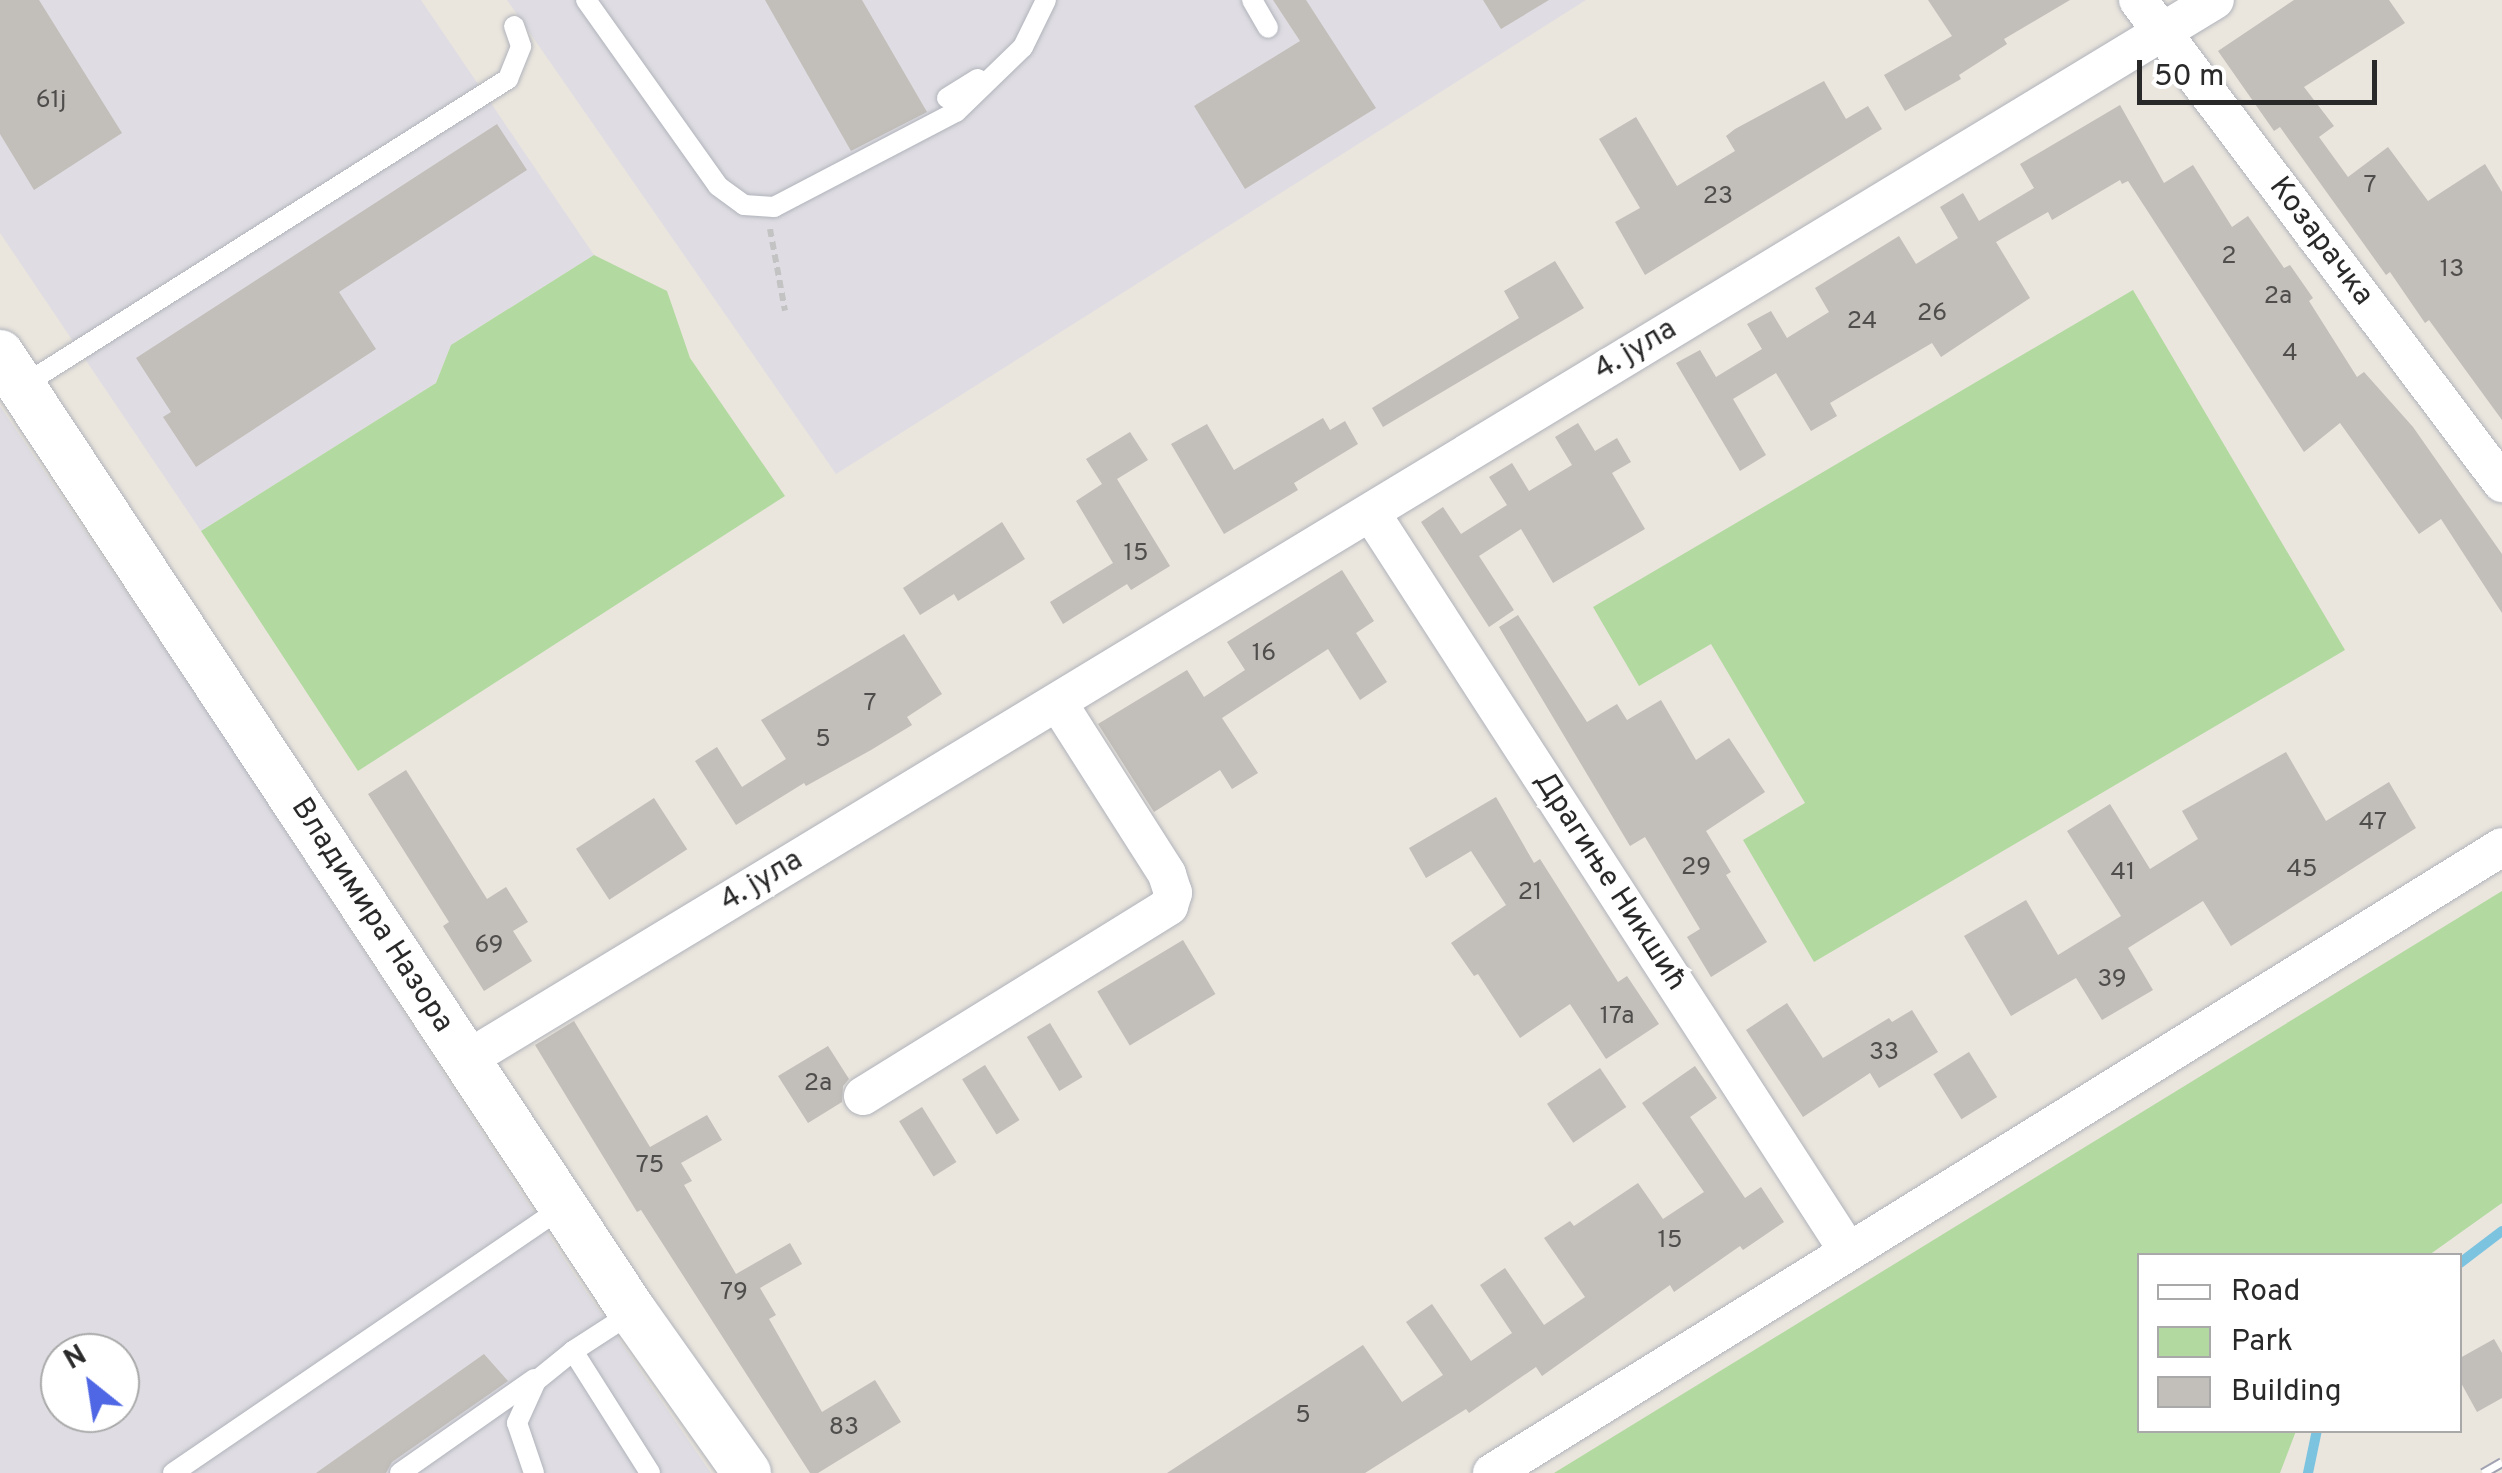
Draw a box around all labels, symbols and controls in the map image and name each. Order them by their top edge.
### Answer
scale bar [2142,40,2382,102]
text: 50 m [2154,59,2224,96]
house number: 61j [36,86,66,116]
street label: Козарачка [2260,171,2380,313]
house number: 7 [2363,171,2377,201]
house number: 23 [1703,182,1733,212]
house number: 2 [2221,242,2237,272]
house number: 13 [2440,255,2464,285]
house number: 2a [2264,282,2292,312]
house number: 26 [1917,299,1947,329]
house number: 24 [1847,307,1877,337]
street label: 4. јула [1588,312,1684,390]
house number: 4 [2282,339,2298,369]
house number: 15 [1124,539,1148,569]
house number: 16 [1252,639,1276,669]
house number: 7 [863,689,877,719]
house number: 5 [815,725,831,755]
street label: Драгиње Никшић [1525,766,1693,998]
street label: Владимира Назора [282,792,460,1040]
house number: 47 [2359,808,2387,838]
street label: 4. јула [714,843,810,921]
house number: 29 [1681,853,1711,883]
house number: 45 [2286,855,2318,885]
house number: 41 [2111,858,2135,888]
house number: 21 [1518,878,1542,908]
house number: 69 [475,931,503,961]
house number: 39 [2097,965,2127,995]
house number: 17a [1600,1002,1634,1032]
house number: 33 [1869,1038,1899,1068]
house number: 2a [804,1069,832,1099]
house number: 75 [636,1151,664,1181]
house number: 15 [1658,1226,1682,1256]
legend [2137,1253,2462,1433]
text: Road [2231,1274,2300,1311]
house number: 79 [720,1278,748,1308]
text: Park [2231,1324,2293,1361]
north arrow [40,1333,140,1433]
text: N [58,1338,94,1379]
text: Building [2231,1374,2342,1411]
house number: 5 [1295,1401,1311,1431]
house number: 83 [829,1413,859,1443]

